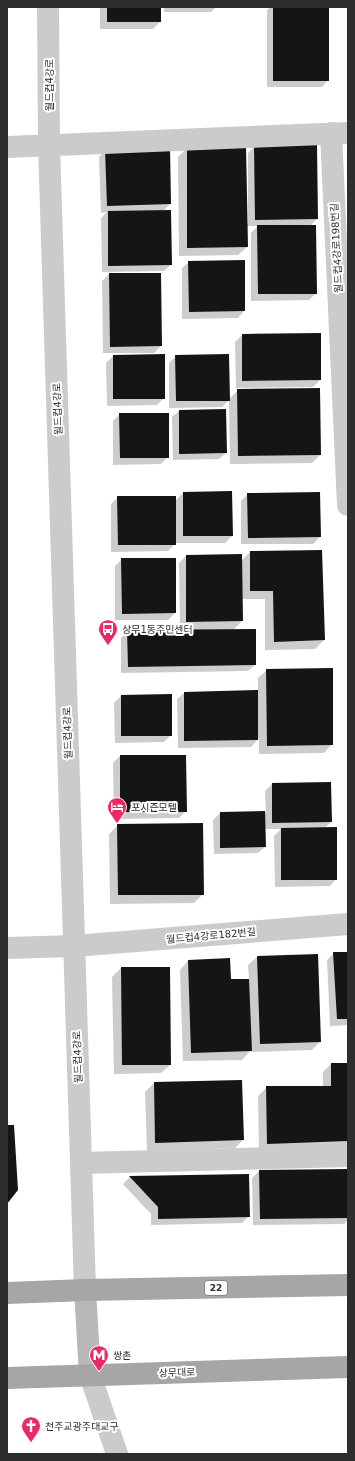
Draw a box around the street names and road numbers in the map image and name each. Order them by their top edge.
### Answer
street label: 월드컵4강로 [44,59,55,111]
street label: 월드컵4강로198번길 [329,203,344,293]
street label: 월드컵4강로 [51,383,64,435]
street label: 월드컵4강로 [61,707,74,759]
street label: 월드컵4강로182번길 [166,926,256,945]
street label: 월드컵4강로 [71,1031,84,1083]
road number: 22 [205,1281,227,1295]
street label: 상무대로 [158,1366,196,1379]

